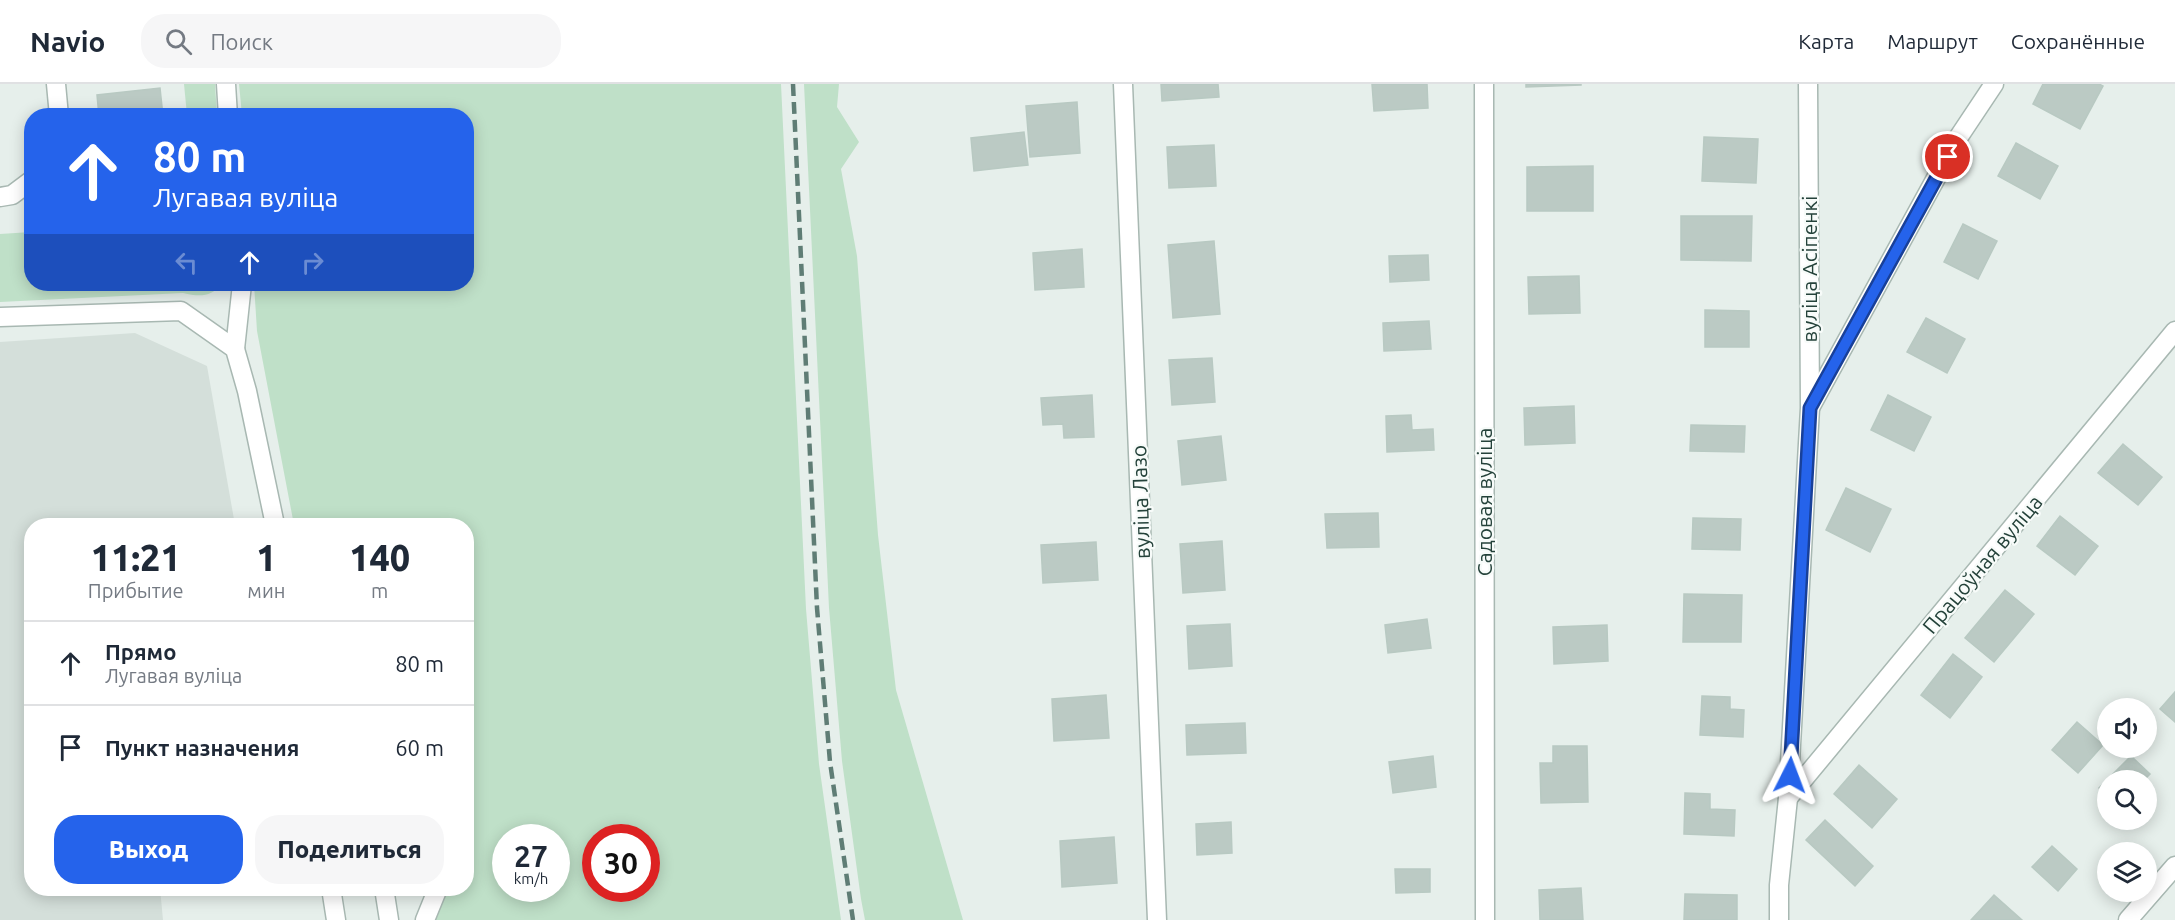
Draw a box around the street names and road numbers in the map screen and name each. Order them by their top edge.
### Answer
street label: вуліца Асіпенкі [1797,196,1821,342]
street label: Садовая вуліца [1472,428,1496,576]
street label: вуліца Лазо [1126,445,1154,559]
street label: Працоўная вуліца [1917,490,2047,638]

